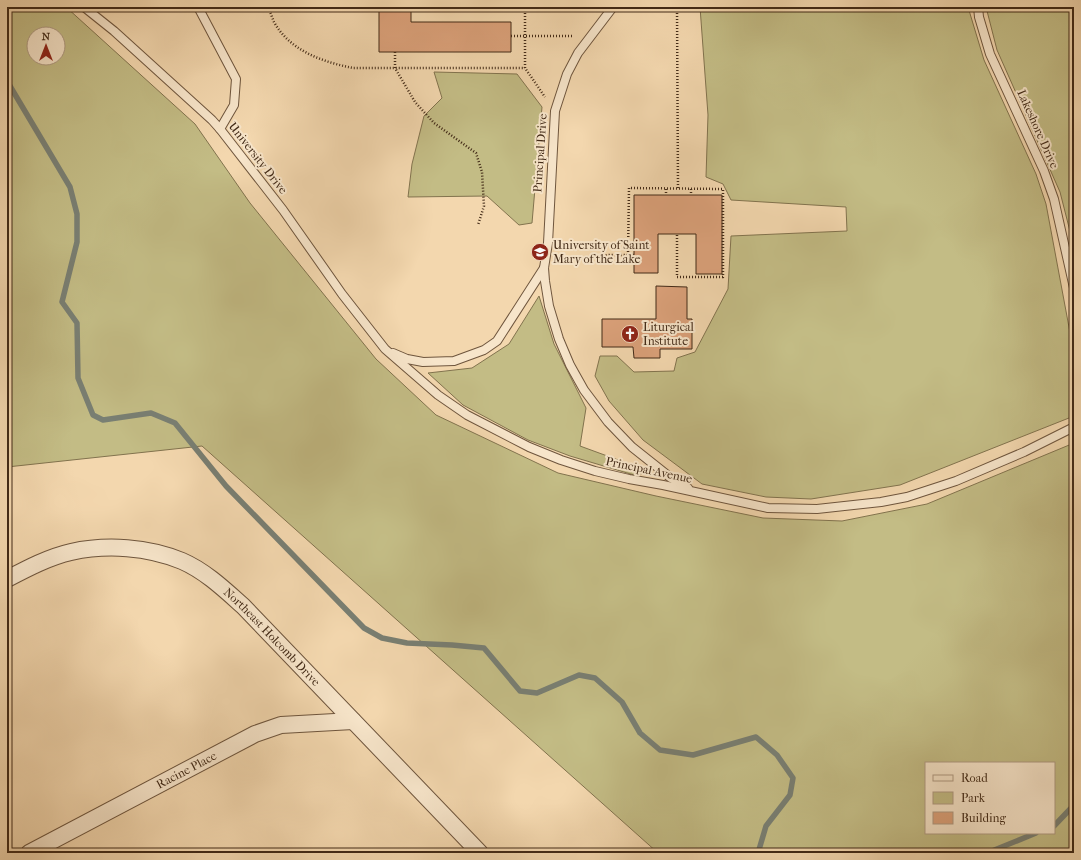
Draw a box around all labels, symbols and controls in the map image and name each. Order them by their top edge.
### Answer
north arrow [26,26,66,66]
text: N [42,30,51,43]
street label: Lakeshore Drive [1014,87,1062,171]
street label: Principal Drive [530,113,550,193]
street label: University Drive [226,119,290,197]
place label: University of Saint Mary of the Lake [553,238,650,266]
school or university icon: University of Saint Mary of the Lake [530,242,550,262]
place label: Liturgical Institute [643,320,695,348]
church icon: Liturgical Institute [620,324,640,344]
street label: Principal Avenue [604,454,694,486]
street label: Northeast Holcomb Drive [221,585,323,689]
street label: Racine Place [154,748,219,792]
legend [925,762,1055,834]
text: Road [961,771,988,785]
text: Park [961,791,986,805]
text: Building [961,811,1006,825]

